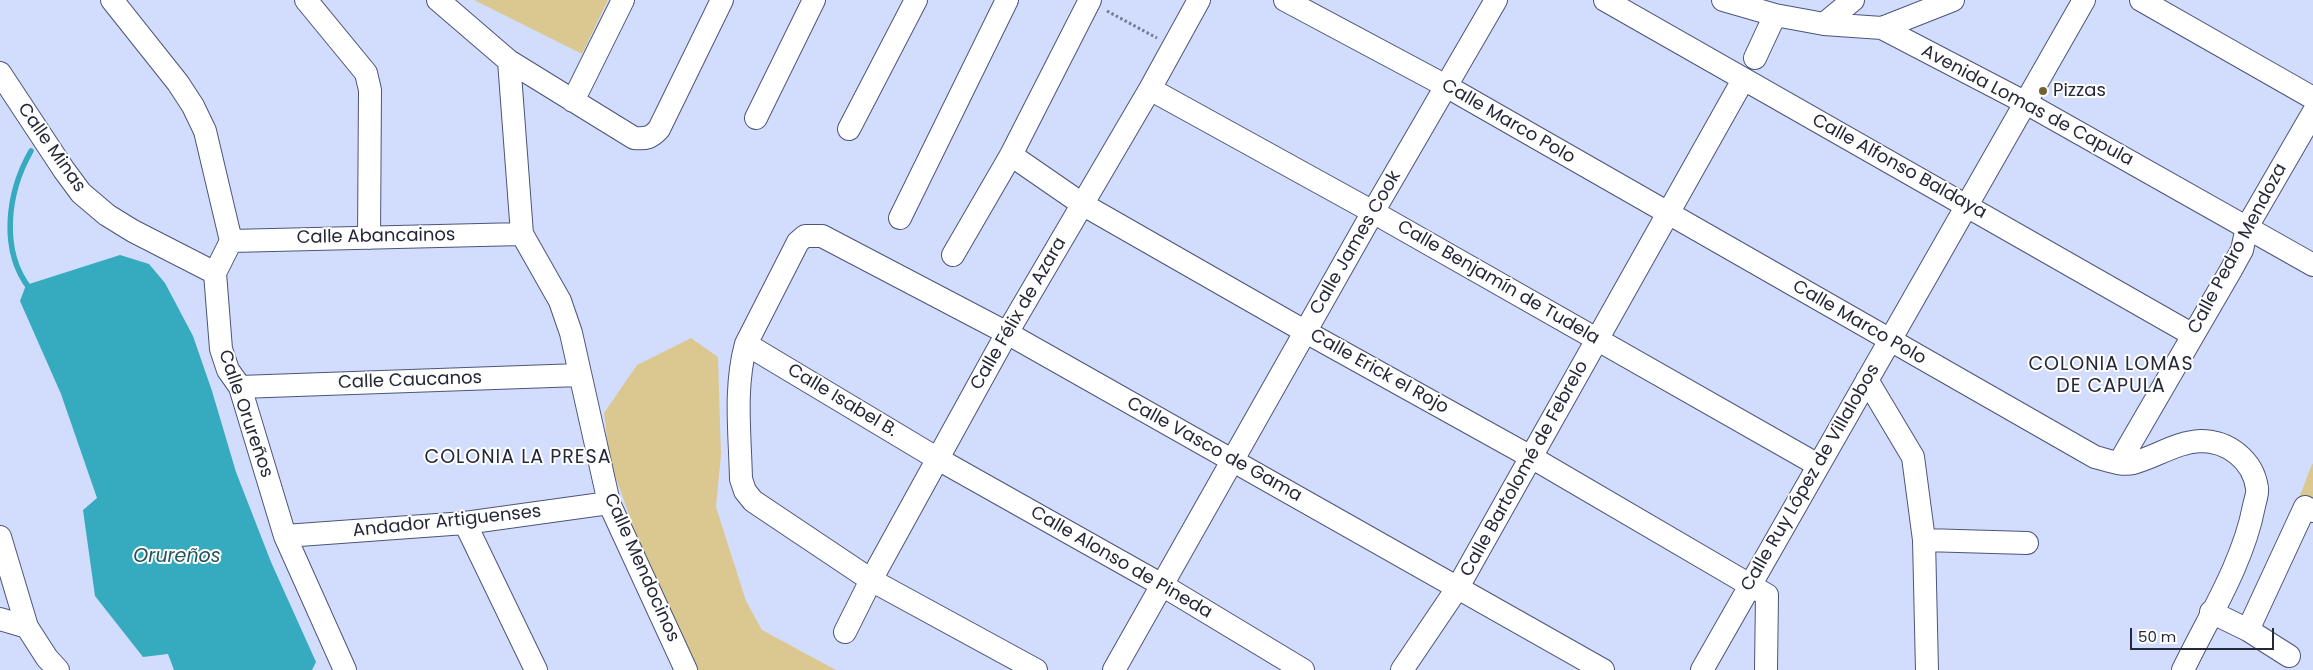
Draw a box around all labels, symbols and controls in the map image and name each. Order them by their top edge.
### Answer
street label: Avenida Lomas de Capula [1917,41,2137,171]
street label: Calle Marco Polo [1437,75,1579,169]
place label: Pizzas [2053,80,2106,102]
marker: Pizzas [2037,85,2049,97]
street label: Calle Minas [12,99,90,197]
street label: Calle Alfonso Baldaya [1808,110,1990,224]
street label: Calle Pedro Mendoza [2184,160,2292,338]
street label: Calle James Cook [1306,167,1406,319]
street label: Calle Benjamín de Tudela [1393,216,1603,350]
street label: Calle Abancainos [296,225,456,249]
street label: Calle Félix de Azara [966,234,1072,394]
street label: Calle Marco Polo [1788,276,1930,370]
street label: Calle Erick el Rojo [1306,325,1452,419]
street label: Calle Orureños [213,347,277,481]
district label: COLONIA LOMAS DE CAPULA [2027,354,2195,398]
street label: Calle Bartolomé de Febrelo [1456,357,1594,581]
street label: Calle Isabel B. [783,360,901,442]
street label: Calle Ruy López de Villalobos [1737,361,1885,595]
street label: Calle Caucanos [338,368,482,394]
street label: Calle Vasco de Gama [1123,393,1305,507]
district label: COLONIA LA PRESA [423,447,613,469]
street label: Calle Mendocinos [598,490,684,646]
street label: Andador Artiguenses [352,501,542,543]
street label: Calle Alonso de Pineda [1026,502,1216,624]
water label: Orureños [133,546,221,568]
scale bar [2133,618,2277,650]
text: 50 m [2138,626,2176,647]

